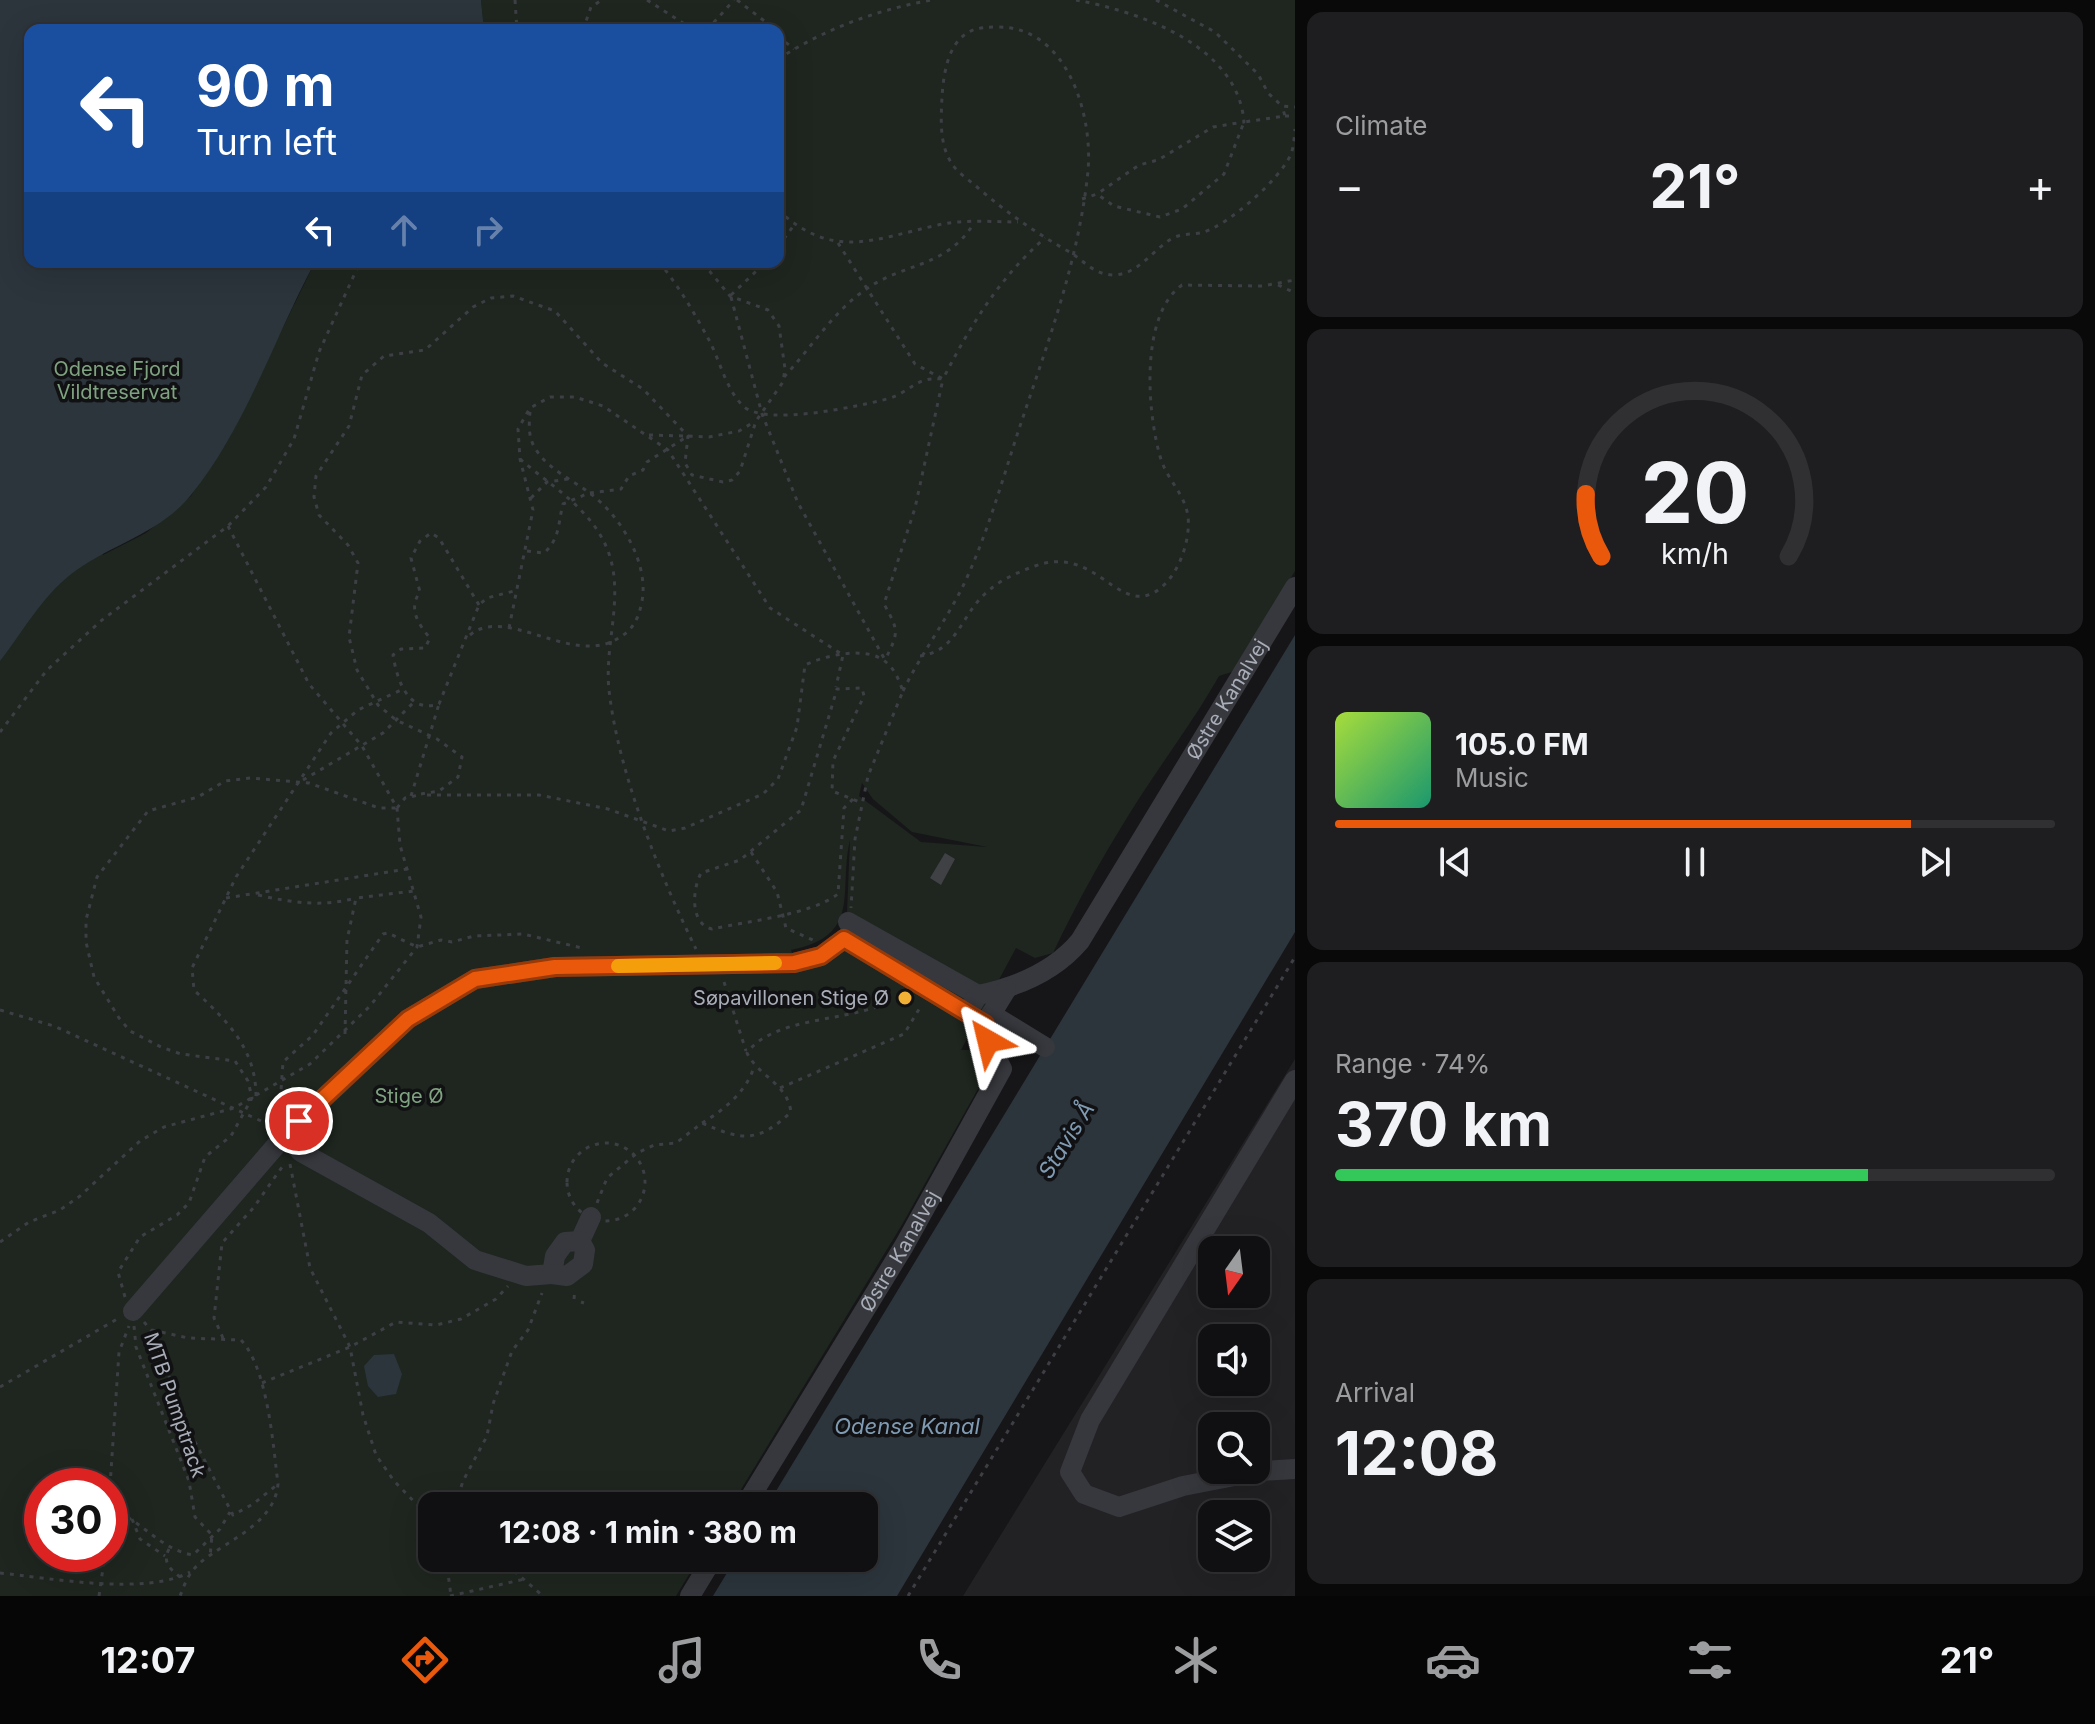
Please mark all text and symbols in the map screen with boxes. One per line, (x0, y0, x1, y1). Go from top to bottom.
text: 90 m (196, 52, 335, 120)
icon: left (64, 56, 168, 160)
text: Climate (1335, 110, 1427, 141)
text: Turn left (196, 120, 337, 164)
text: 21° (1649, 150, 1741, 222)
text: − (1335, 159, 1364, 213)
text: + (2026, 159, 2055, 213)
icon: left (298, 208, 342, 252)
icon: ahead (382, 208, 426, 252)
icon: right (466, 208, 510, 252)
park label: Odense Fjord Vildtreservat (54, 357, 180, 404)
text: 20 (1641, 442, 1749, 543)
text: km/h (1661, 536, 1729, 571)
street label: Østre Kanalvej (1181, 635, 1273, 764)
text: 105.0 FM (1455, 726, 1589, 762)
text: Music (1455, 762, 1529, 793)
icon: previous (1433, 840, 1477, 884)
icon: pause (1673, 840, 1717, 884)
icon: next (1913, 840, 1957, 884)
place label: Søpavillonen Stige Ø (693, 986, 889, 1010)
marker: Søpavillonen Stige Ø (896, 989, 914, 1007)
position arrow (946, 999, 1030, 1083)
text: Range · 74% (1335, 1048, 1490, 1079)
park label: Stige Ø (374, 1084, 444, 1108)
pin (265, 1087, 333, 1155)
text: 370 km (1335, 1088, 1552, 1160)
water label: Stavis Å (1032, 1097, 1100, 1183)
icon: arrive (277, 1099, 321, 1143)
street label: Østre Kanalvej (855, 1186, 944, 1316)
north arrow (1198, 1236, 1270, 1308)
map controls (1198, 1236, 1270, 1572)
button: sound (1198, 1324, 1270, 1396)
street label: MTB Pumptrack (139, 1329, 211, 1481)
text: Arrival (1335, 1377, 1415, 1408)
button: search (1198, 1412, 1270, 1484)
water label: Odense Kanal (834, 1413, 981, 1439)
text: 12:08 (1335, 1417, 1498, 1489)
speed limit sign: 30 (24, 1468, 128, 1572)
button: layers (1198, 1500, 1270, 1572)
text: 12:08 · 1 min · 380 m (499, 1514, 797, 1550)
icon: directions (397, 1632, 453, 1688)
icon: music (654, 1632, 710, 1688)
icon: phone (911, 1632, 967, 1688)
icon: climate (1168, 1632, 1224, 1688)
icon: car (1425, 1632, 1481, 1688)
icon: filters (1682, 1632, 1738, 1688)
text: 12:07 (101, 1638, 195, 1682)
text: 21° (1940, 1638, 1994, 1682)

